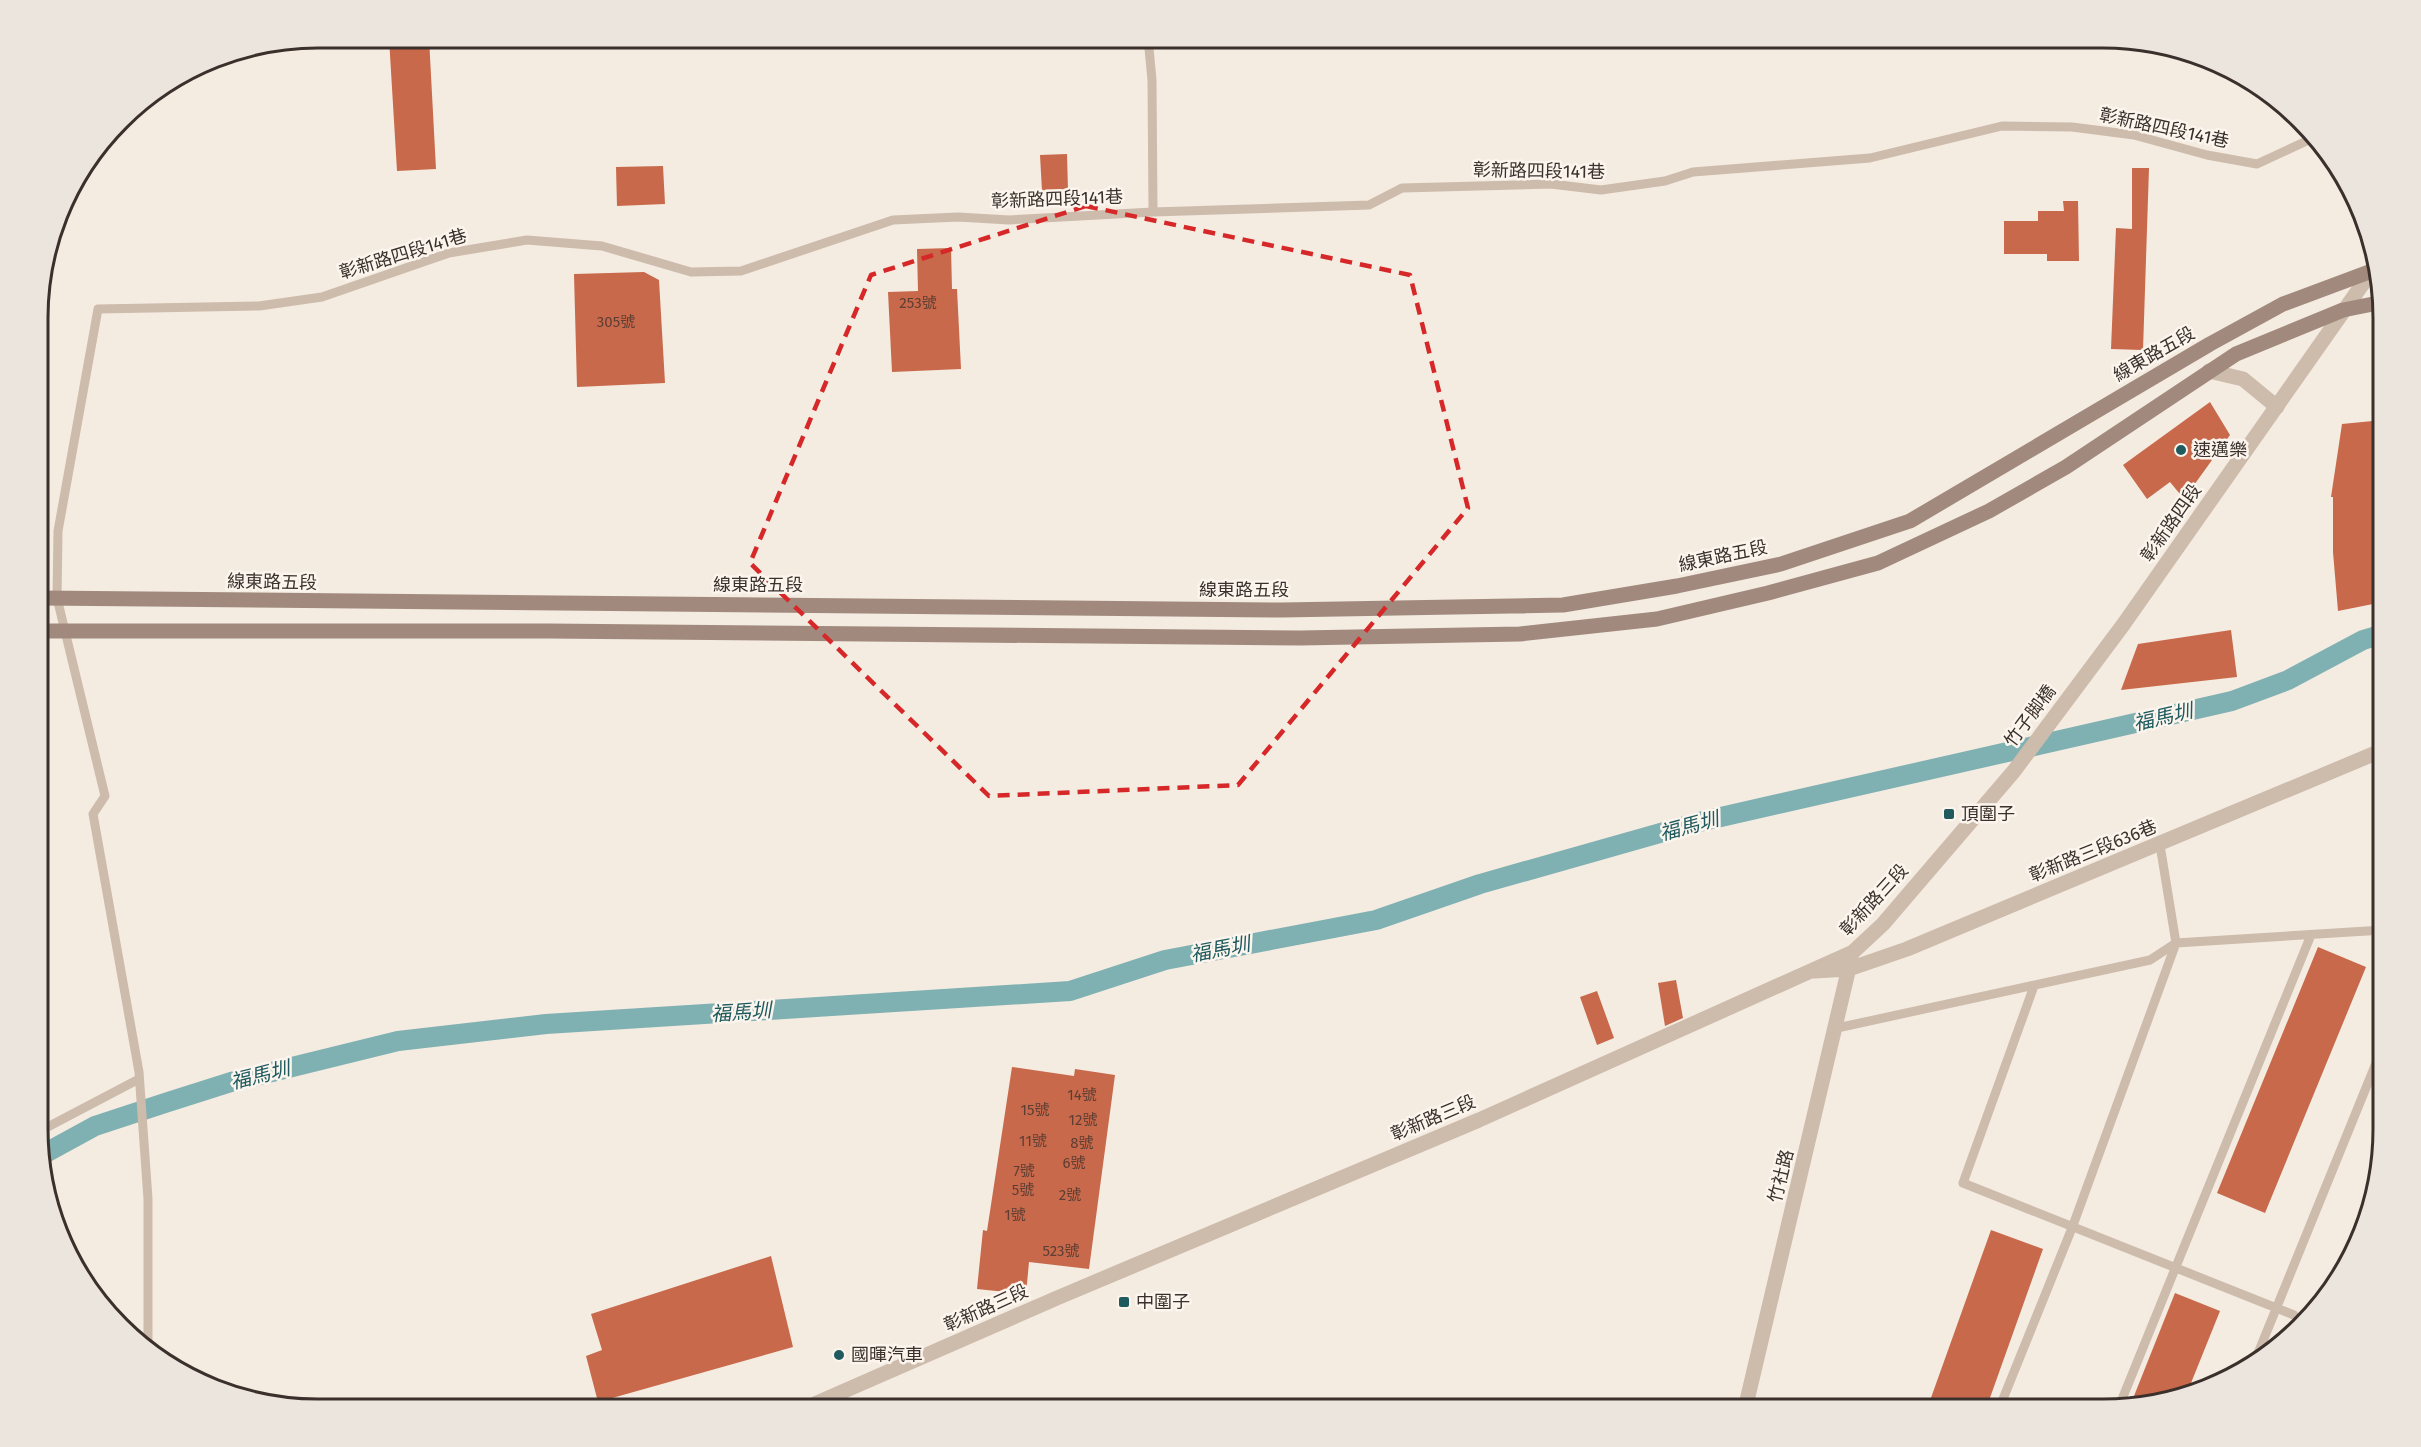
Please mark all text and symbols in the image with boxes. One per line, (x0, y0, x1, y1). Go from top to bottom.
street label: 彰新路四段141巷 (2097, 104, 2231, 152)
street label: 彰新路四段141巷 (1473, 159, 1605, 183)
street label: 彰新路四段141巷 (991, 186, 1123, 212)
street label: 彰新路四段141巷 (337, 224, 469, 284)
house number: 253號 (899, 294, 937, 312)
house number: 305號 (597, 313, 635, 331)
street label: 線東路五段 (2110, 322, 2198, 386)
place label: 速邁樂 (2193, 439, 2247, 461)
marker: 速邁樂 (2174, 443, 2188, 457)
street label: 彰新路四段 (2136, 480, 2206, 566)
street label: 線東路五段 (1677, 536, 1769, 576)
street label: 線東路五段 (227, 570, 317, 594)
street label: 線東路五段 (713, 574, 803, 596)
street label: 線東路五段 (1199, 579, 1289, 601)
street label: 竹子脚橋 (2000, 681, 2060, 751)
water label: 福馬圳 (2131, 698, 2198, 735)
place label: 頂圍子 (1961, 803, 2015, 825)
water label: 福馬圳 (1657, 806, 1724, 845)
marker: 頂圍子 (1942, 807, 1956, 821)
street label: 彰新路三段636巷 (2026, 815, 2160, 887)
street label: 彰新路三段 (1835, 860, 1913, 940)
water label: 福馬圳 (1188, 931, 1255, 967)
water label: 福馬圳 (710, 998, 775, 1026)
water label: 福馬圳 (228, 1055, 295, 1094)
house number: 14號 (1067, 1086, 1097, 1104)
street label: 彰新路三段 (1387, 1090, 1479, 1146)
house number: 15號 (1020, 1101, 1050, 1119)
house number: 12號 (1069, 1111, 1097, 1129)
house number: 11號 (1019, 1132, 1047, 1150)
house number: 8號 (1070, 1134, 1094, 1152)
street label: 竹社路 (1764, 1147, 1798, 1205)
house number: 6號 (1063, 1154, 1086, 1172)
house number: 7號 (1013, 1162, 1035, 1180)
house number: 5號 (1012, 1181, 1034, 1199)
house number: 2號 (1059, 1186, 1081, 1204)
house number: 1號 (1004, 1206, 1026, 1224)
house number: 523號 (1042, 1242, 1080, 1260)
street label: 彰新路三段 (940, 1280, 1032, 1336)
place label: 中圍子 (1136, 1291, 1190, 1313)
marker: 中圍子 (1117, 1295, 1131, 1309)
place label: 國暉汽車 (851, 1344, 923, 1366)
marker: 國暉汽車 (832, 1348, 846, 1362)

